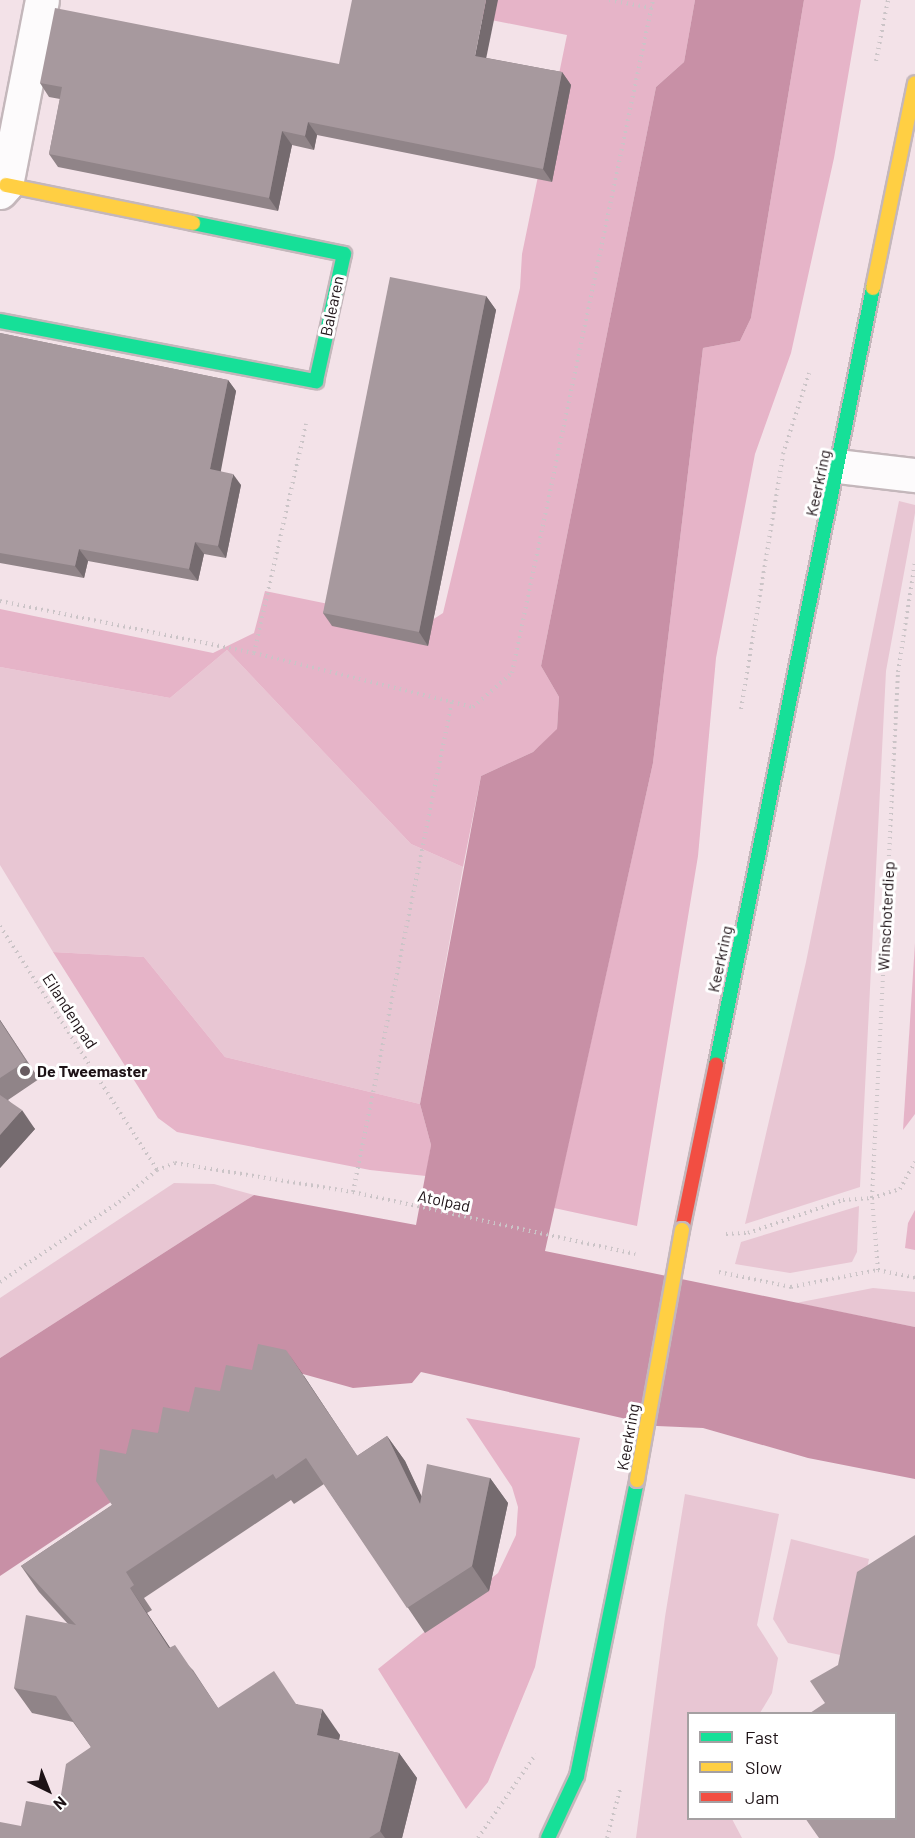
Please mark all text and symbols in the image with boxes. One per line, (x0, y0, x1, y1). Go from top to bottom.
street label: Balearen (316, 274, 348, 338)
street label: Keerkring (802, 448, 834, 518)
street label: Winschoterdiep (874, 861, 898, 971)
street label: Keerkring (704, 924, 736, 994)
street label: Eilandenpad (39, 970, 101, 1052)
place label: De Tweemaster (37, 1061, 147, 1081)
marker: De Tweemaster (18, 1064, 32, 1078)
street label: Atolpad (416, 1186, 472, 1216)
street label: Keerkring (613, 1402, 643, 1472)
legend (687, 1712, 897, 1820)
text: Fast (745, 1726, 779, 1748)
text: Slow (745, 1756, 782, 1778)
north arrow (18, 1760, 78, 1820)
text: Jam (745, 1786, 779, 1808)
text: N (50, 1793, 71, 1814)

